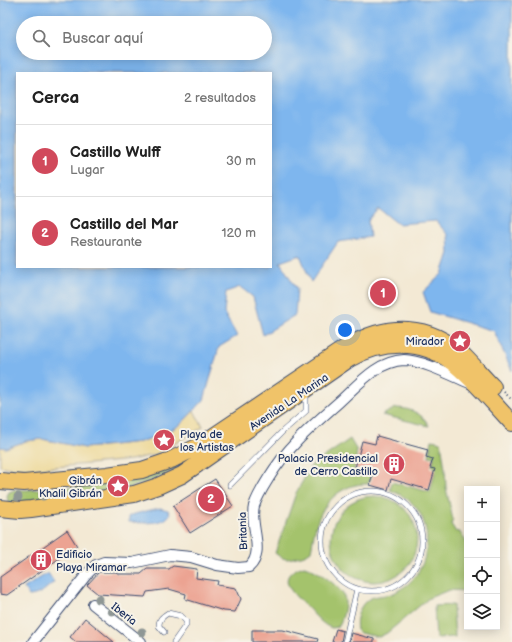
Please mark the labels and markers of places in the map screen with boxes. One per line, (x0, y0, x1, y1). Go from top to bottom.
pin: 1 (370, 278, 396, 308)
place icon: Mirador (447, 328, 473, 354)
place label: Mirador (405, 335, 445, 348)
place icon: Playa de los Artistas (151, 427, 177, 453)
place label: Playa de los Artistas (180, 428, 235, 454)
building icon: Palacio Presidencial de Cerro Castillo (381, 451, 407, 477)
place label: Palacio Presidencial de Cerro Castillo (278, 452, 378, 478)
place icon: Gibrán Khalil Gibrán (105, 473, 131, 499)
place label: Gibrán Khalil Gibrán (39, 474, 102, 500)
pin: 2 (198, 484, 224, 514)
building icon: Edificio Playa Miramar (28, 547, 54, 573)
place label: Edificio Playa Miramar (56, 548, 128, 574)

